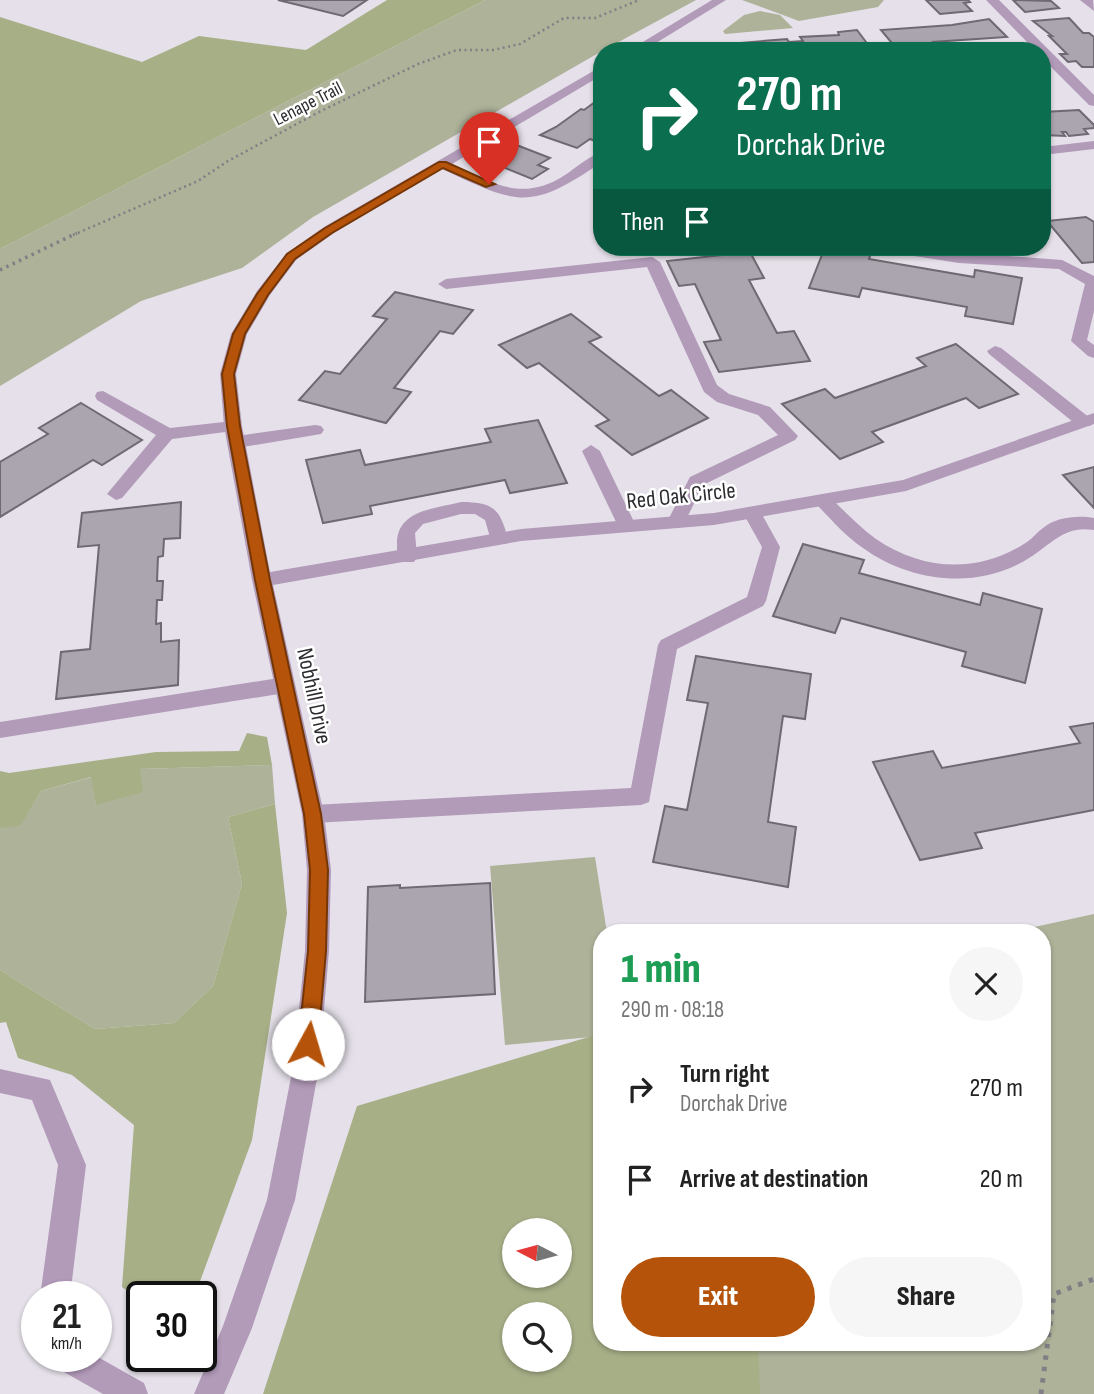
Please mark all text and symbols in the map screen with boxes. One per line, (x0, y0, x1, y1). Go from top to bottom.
text: 270 m (736, 66, 842, 125)
icon: right (621, 70, 712, 161)
street label: Lenape Trail (270, 77, 346, 131)
pin (459, 112, 519, 184)
icon: arrive (470, 123, 508, 161)
text: Dorchak Drive (736, 126, 886, 165)
icon: arrive (678, 203, 716, 241)
text: Then (621, 207, 664, 238)
street label: Red Oak Circle (625, 476, 737, 516)
street label: Nobhill Drive (290, 645, 338, 747)
text: 1 min (621, 944, 701, 995)
button: close (949, 947, 1023, 1021)
text: 290 m · 08:18 (621, 996, 724, 1024)
position arrow (271, 1007, 345, 1081)
text: Turn right (680, 1059, 769, 1090)
icon: right (621, 1070, 659, 1108)
text: 270 m (970, 1073, 1023, 1104)
text: Dorchak Drive (680, 1090, 788, 1118)
icon: arrive (621, 1161, 659, 1199)
text: Arrive at destination (680, 1164, 868, 1195)
text: 20 m (980, 1164, 1023, 1195)
north arrow (502, 1218, 572, 1288)
map controls (502, 1218, 572, 1372)
button: Exit (621, 1257, 815, 1337)
button: Share (829, 1257, 1023, 1337)
speed limit sign: 30 (126, 1281, 217, 1372)
text: 21 (52, 1296, 81, 1339)
button: search (502, 1302, 572, 1372)
text: km/h (51, 1333, 82, 1354)

